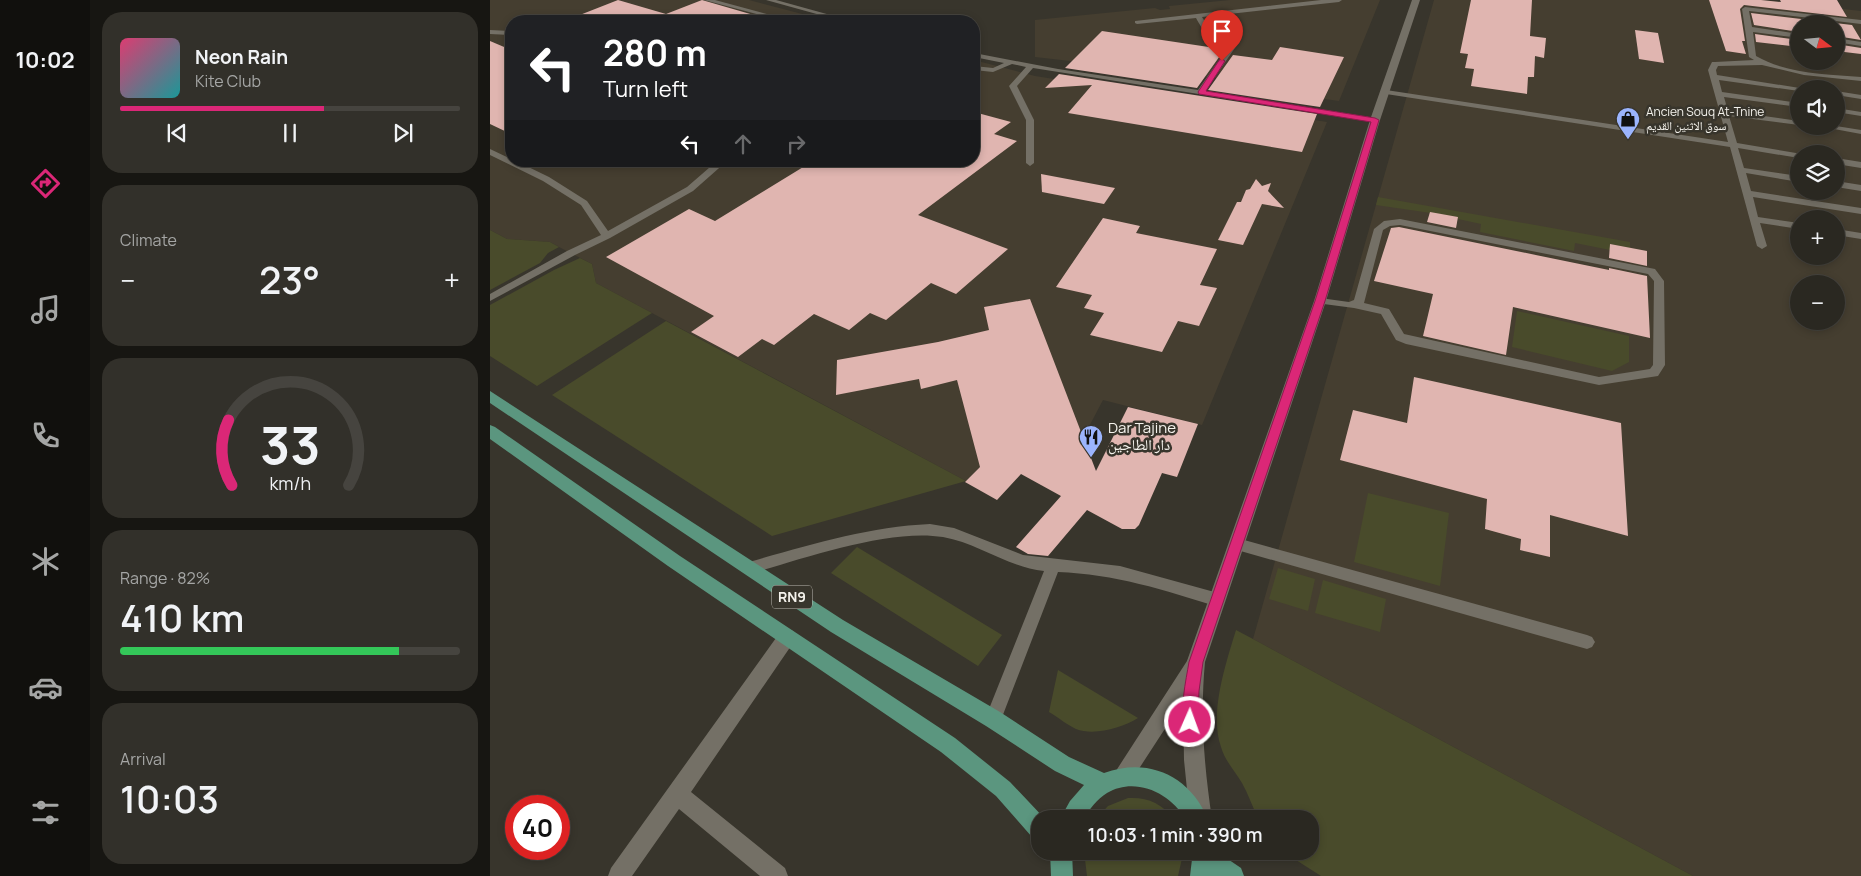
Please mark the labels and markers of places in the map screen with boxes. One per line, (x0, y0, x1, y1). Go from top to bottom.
pin (1201, 10, 1243, 61)
place label: Ancien Souq At-Tnine سوق الاثنين القديم (1646, 103, 1764, 134)
shop icon: Ancien Souq At-Tnine سوق الاثنين القديم (1615, 106, 1641, 140)
place label: Dar Tajine دار الطاجين (1108, 417, 1176, 455)
restaurant icon: Dar Tajine دار الطاجين (1078, 424, 1104, 458)

